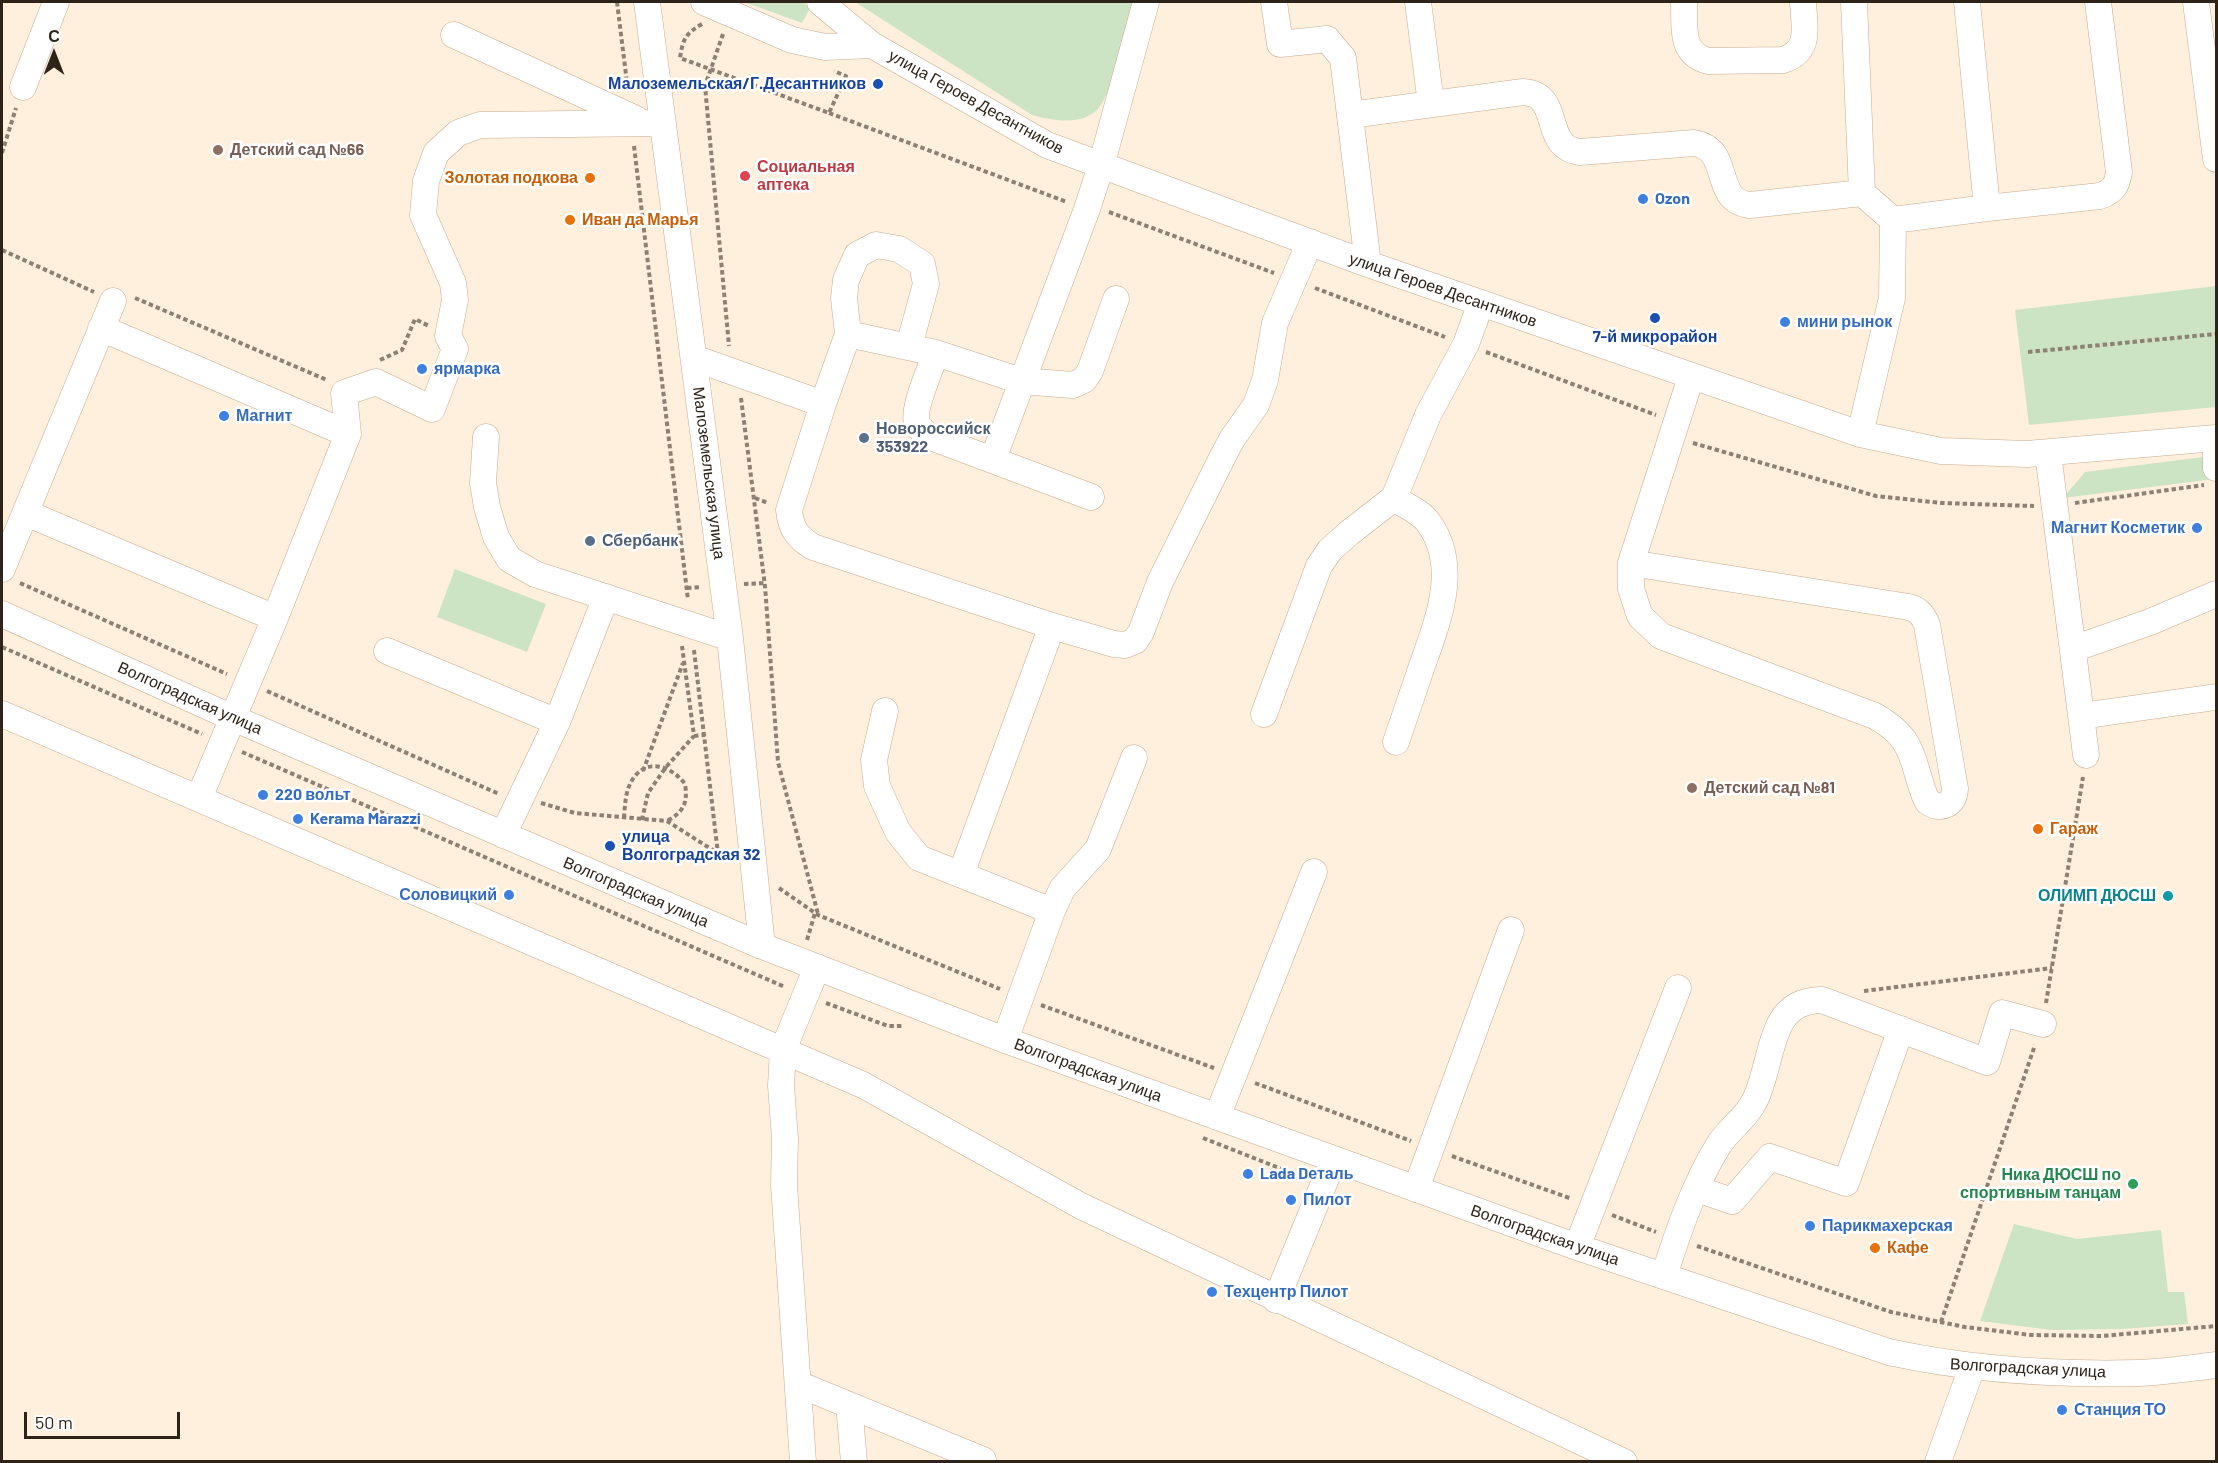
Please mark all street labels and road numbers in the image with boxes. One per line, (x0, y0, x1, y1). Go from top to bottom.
street label: улица Героев Десантников (885, 46, 1067, 158)
street label: улица Героев Десантников (1347, 249, 1539, 331)
street label: Малоземельская улица (689, 386, 729, 560)
street label: Волгоградская улица (115, 658, 265, 738)
street label: Волгоградская улица (560, 853, 712, 931)
street label: Волгоградская улица (1011, 1034, 1165, 1106)
street label: Волгоградская улица (1468, 1201, 1622, 1269)
street label: Волгоградская улица (1950, 1354, 2106, 1382)

